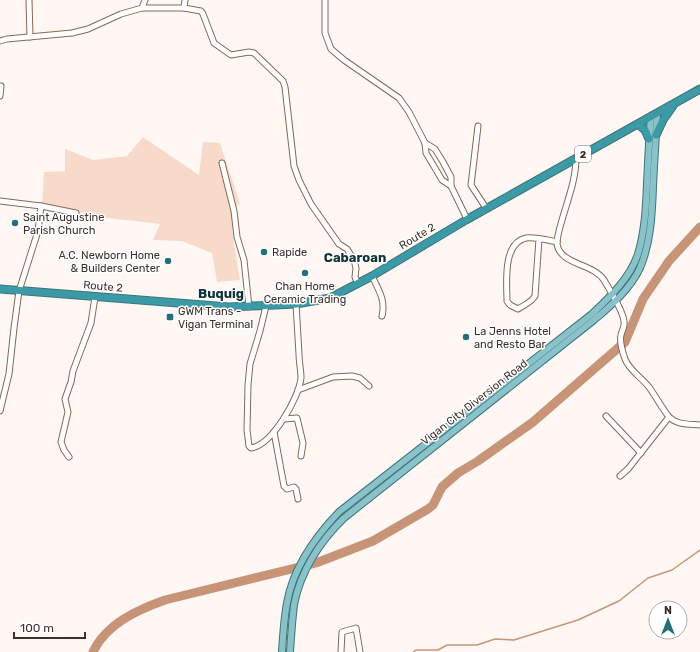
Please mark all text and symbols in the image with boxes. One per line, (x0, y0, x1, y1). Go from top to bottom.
road number: 2 (575, 146, 591, 162)
place label: Saint Augustine Parish Church (23, 211, 104, 237)
marker: Saint Augustine Parish Church (10, 218, 20, 228)
street label: Route 2 (397, 221, 438, 252)
place label: Rapide (272, 246, 307, 259)
marker: Rapide (259, 247, 269, 257)
place label: A.C. Newborn Home & Builders Center (58, 249, 161, 275)
district label: Cabaroan (324, 250, 386, 265)
marker: A.C. Newborn Home & Builders Center (163, 256, 173, 266)
marker: Chan Home Ceramic Trading (300, 268, 310, 278)
street label: Route 2 (83, 278, 123, 295)
place label: Chan Home Ceramic Trading (264, 280, 346, 306)
district label: Buquig (198, 286, 244, 301)
place label: GWM Trans - Vigan Terminal (178, 305, 253, 331)
marker: GWM Trans - Vigan Terminal (165, 312, 175, 322)
place label: La Jenns Hotel and Resto Bar (474, 325, 551, 351)
marker: La Jenns Hotel and Resto Bar (461, 332, 471, 342)
street label: Vigan City Diversion Road (419, 357, 530, 448)
north arrow (648, 600, 688, 640)
text: N (664, 604, 672, 617)
scale bar (14, 614, 85, 640)
text: 100 m (20, 621, 54, 635)

